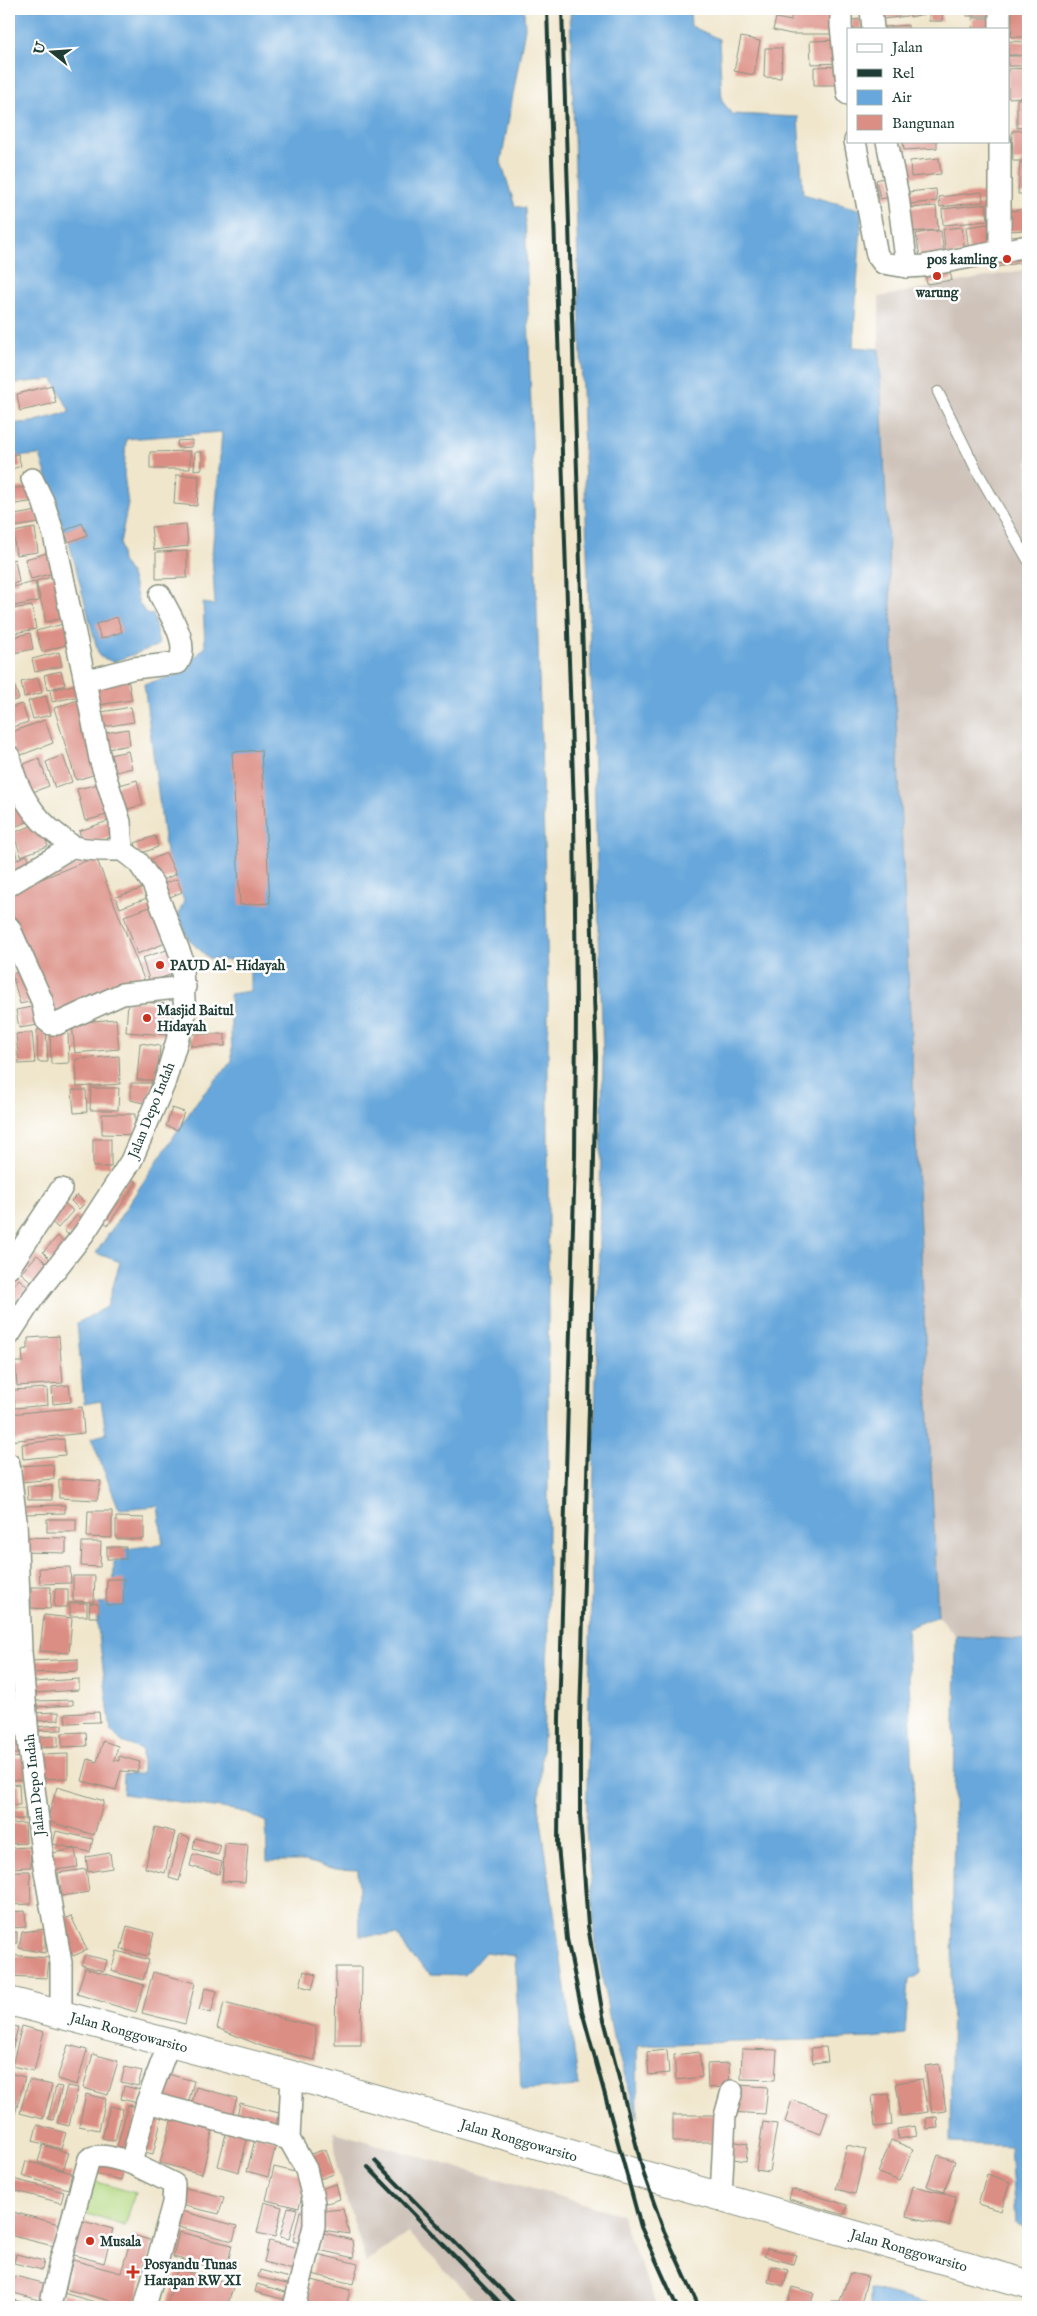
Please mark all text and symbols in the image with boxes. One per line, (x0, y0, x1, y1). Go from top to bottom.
north arrow (28, 28, 78, 78)
legend (847, 28, 1010, 142)
text: Jalan (890, 38, 923, 57)
text: U (30, 39, 51, 58)
text: Rel (892, 64, 915, 83)
text: Air (891, 88, 912, 107)
text: Bangunan (892, 114, 955, 133)
place label: pos kamling (926, 251, 998, 269)
marker: pos kamling (1001, 253, 1013, 265)
marker: warung (931, 270, 943, 282)
place label: warung (915, 284, 960, 302)
place label: PAUD Al- Hidayah (170, 957, 286, 975)
marker: PAUD Al- Hidayah (154, 959, 166, 971)
place label: Masjid Baitul Hidayah (157, 1002, 235, 1036)
marker: Masjid Baitul Hidayah (141, 1012, 153, 1024)
street label: Jalan Depo Indah (124, 1059, 180, 1163)
street label: Jalan Depo Indah (21, 1733, 49, 1839)
street label: Jalan Ronggowarsito (66, 2008, 190, 2057)
street label: Jalan Ronggowarsito (456, 2115, 580, 2166)
street label: Jalan Ronggowarsito (846, 2225, 970, 2276)
place label: Musala (100, 2233, 142, 2251)
marker: Musala (84, 2235, 96, 2247)
place label: Posyandu Tunas Harapan RW XI (144, 2256, 241, 2290)
marker: Posyandu Tunas Harapan RW XI (126, 2265, 140, 2279)

